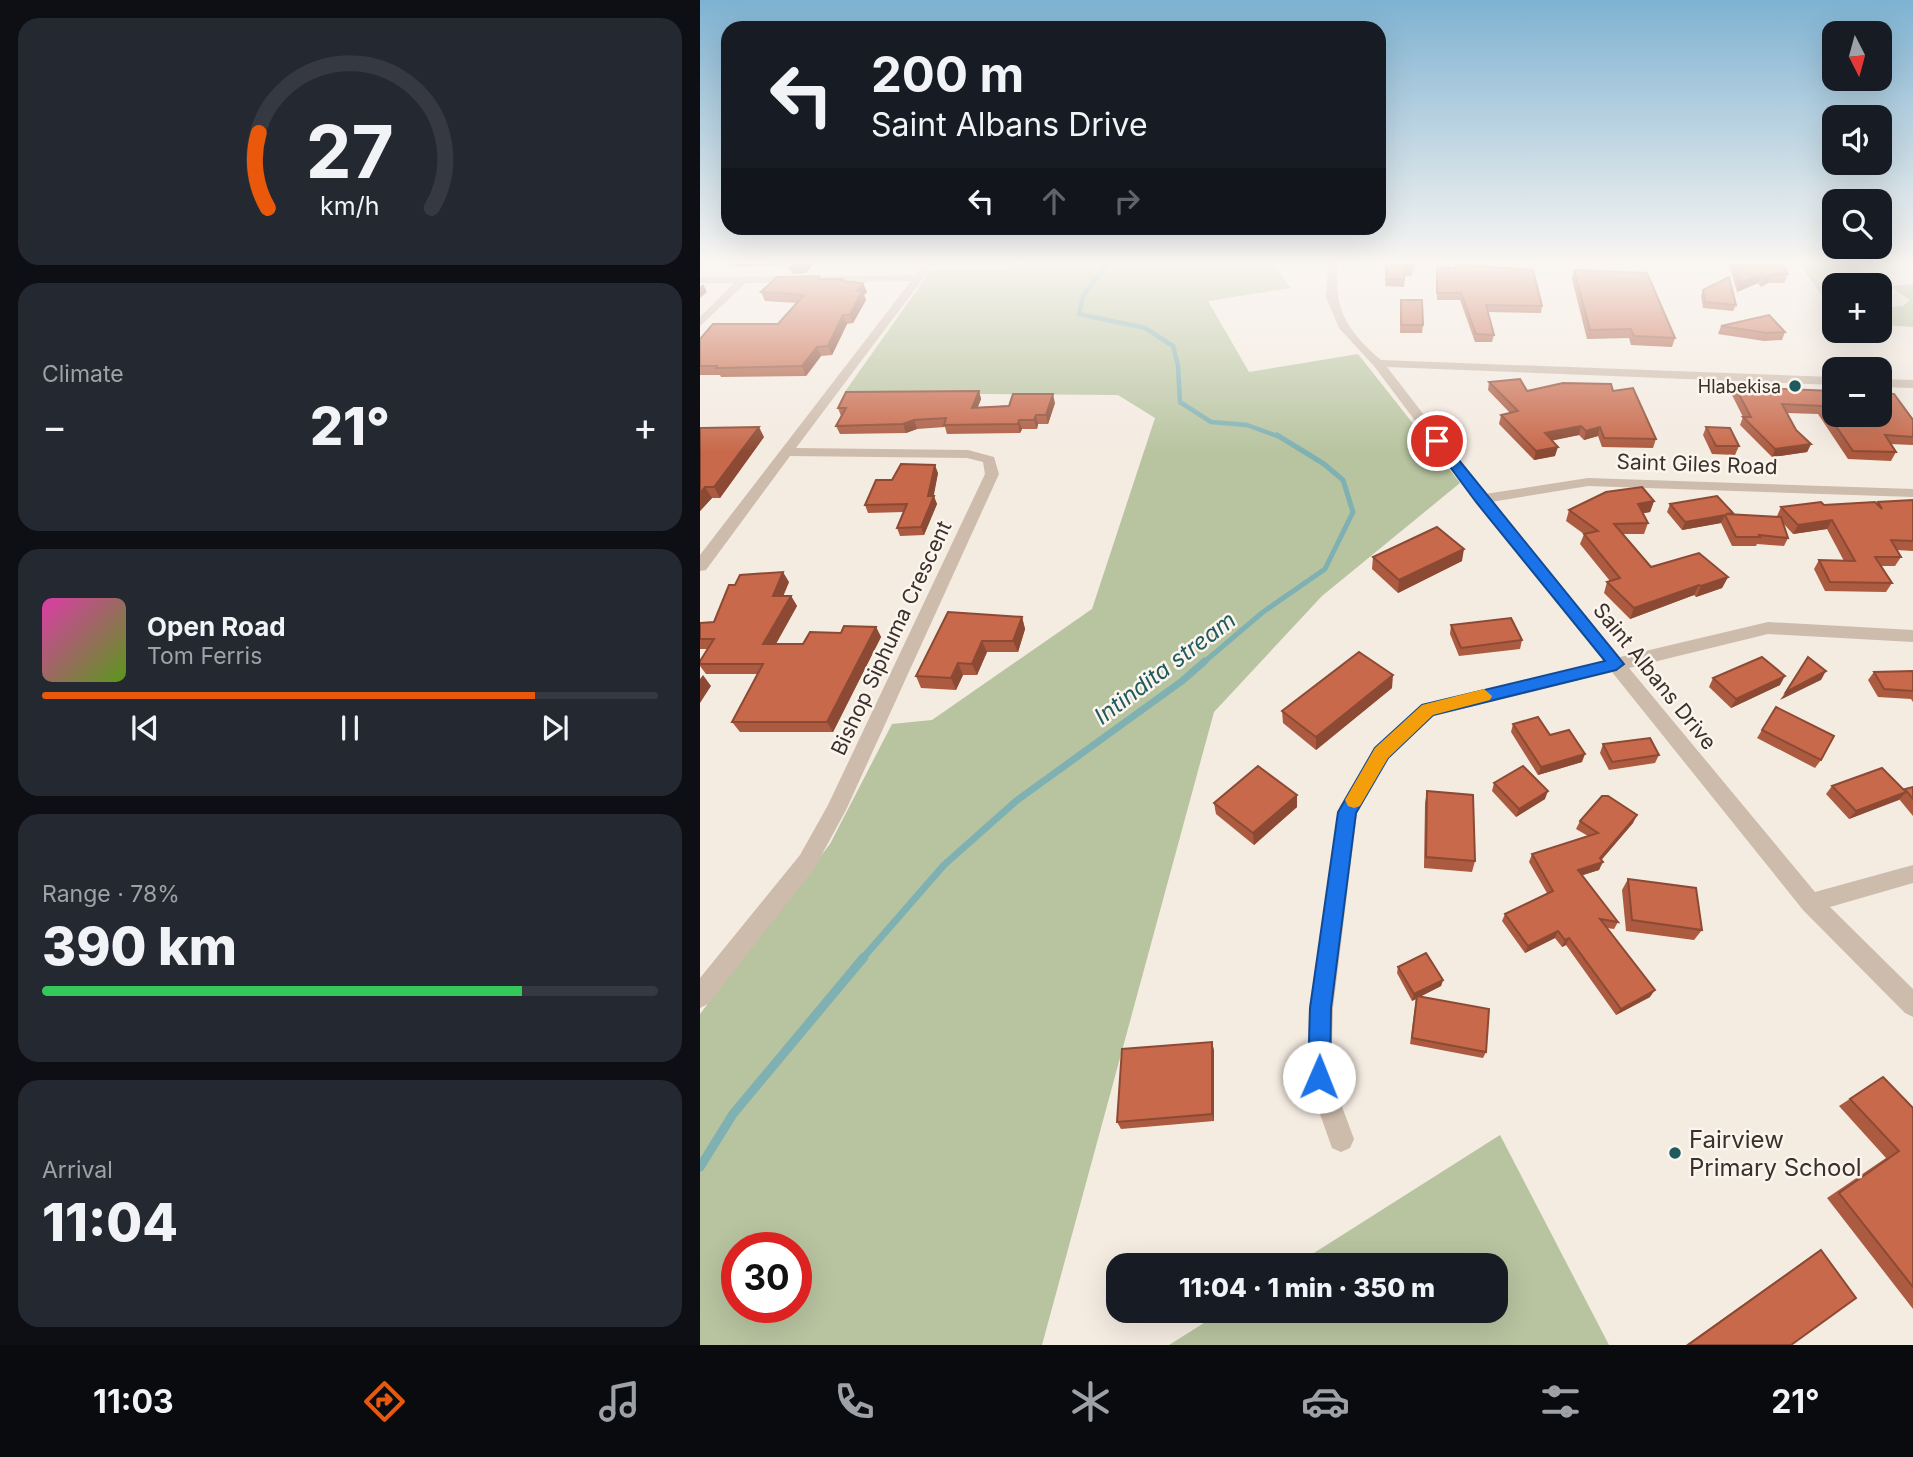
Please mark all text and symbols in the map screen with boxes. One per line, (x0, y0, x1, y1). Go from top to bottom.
north arrow (1822, 21, 1892, 91)
map controls (1822, 21, 1892, 427)
text: 200 m (871, 45, 1024, 104)
icon: left (756, 49, 847, 140)
text: Saint Albans Drive (871, 105, 1148, 144)
button: sound (1822, 105, 1892, 175)
text: 27 (306, 107, 394, 196)
icon: left (962, 182, 1000, 220)
icon: ahead (1035, 182, 1073, 220)
icon: right (1108, 182, 1146, 220)
button: search (1822, 189, 1892, 259)
text: km/h (320, 191, 380, 221)
button: + (1822, 273, 1892, 343)
button: − (1822, 357, 1892, 427)
text: Climate (42, 360, 124, 388)
place label: Hlabekisa (1698, 376, 1781, 397)
marker: Hlabekisa (1787, 378, 1803, 394)
text: 21° (310, 395, 390, 458)
text: − (42, 403, 67, 449)
text: + (633, 403, 658, 449)
pin (1407, 411, 1467, 471)
icon: arrive (1418, 422, 1456, 460)
street label: Saint Giles Road (1616, 449, 1778, 479)
street label: Bishop Siphuma Crescent (826, 517, 956, 759)
street label: Saint Albans Drive (1588, 598, 1722, 754)
water label: Intindita stream (1089, 606, 1241, 730)
text: Open Road (147, 611, 286, 642)
text: Tom Ferris (147, 642, 262, 670)
icon: previous (126, 709, 164, 747)
icon: pause (331, 709, 369, 747)
icon: next (536, 709, 574, 747)
text: Range · 78% (42, 880, 180, 908)
text: 390 km (42, 915, 237, 978)
position arrow (1282, 1040, 1356, 1114)
place label: Fairview Primary School (1689, 1125, 1862, 1182)
marker: Fairview Primary School (1667, 1145, 1683, 1161)
text: Arrival (42, 1156, 113, 1184)
text: 11:04 (42, 1191, 178, 1254)
speed limit sign: 30 (721, 1232, 812, 1323)
text: 11:04 · 1 min · 350 m (1179, 1272, 1435, 1303)
icon: directions (360, 1377, 409, 1426)
icon: music (595, 1377, 644, 1426)
icon: phone (830, 1377, 879, 1426)
icon: climate (1066, 1377, 1115, 1426)
icon: car (1301, 1377, 1350, 1426)
icon: filters (1536, 1377, 1585, 1426)
text: 11:03 (93, 1382, 174, 1421)
text: 21° (1771, 1382, 1820, 1421)

